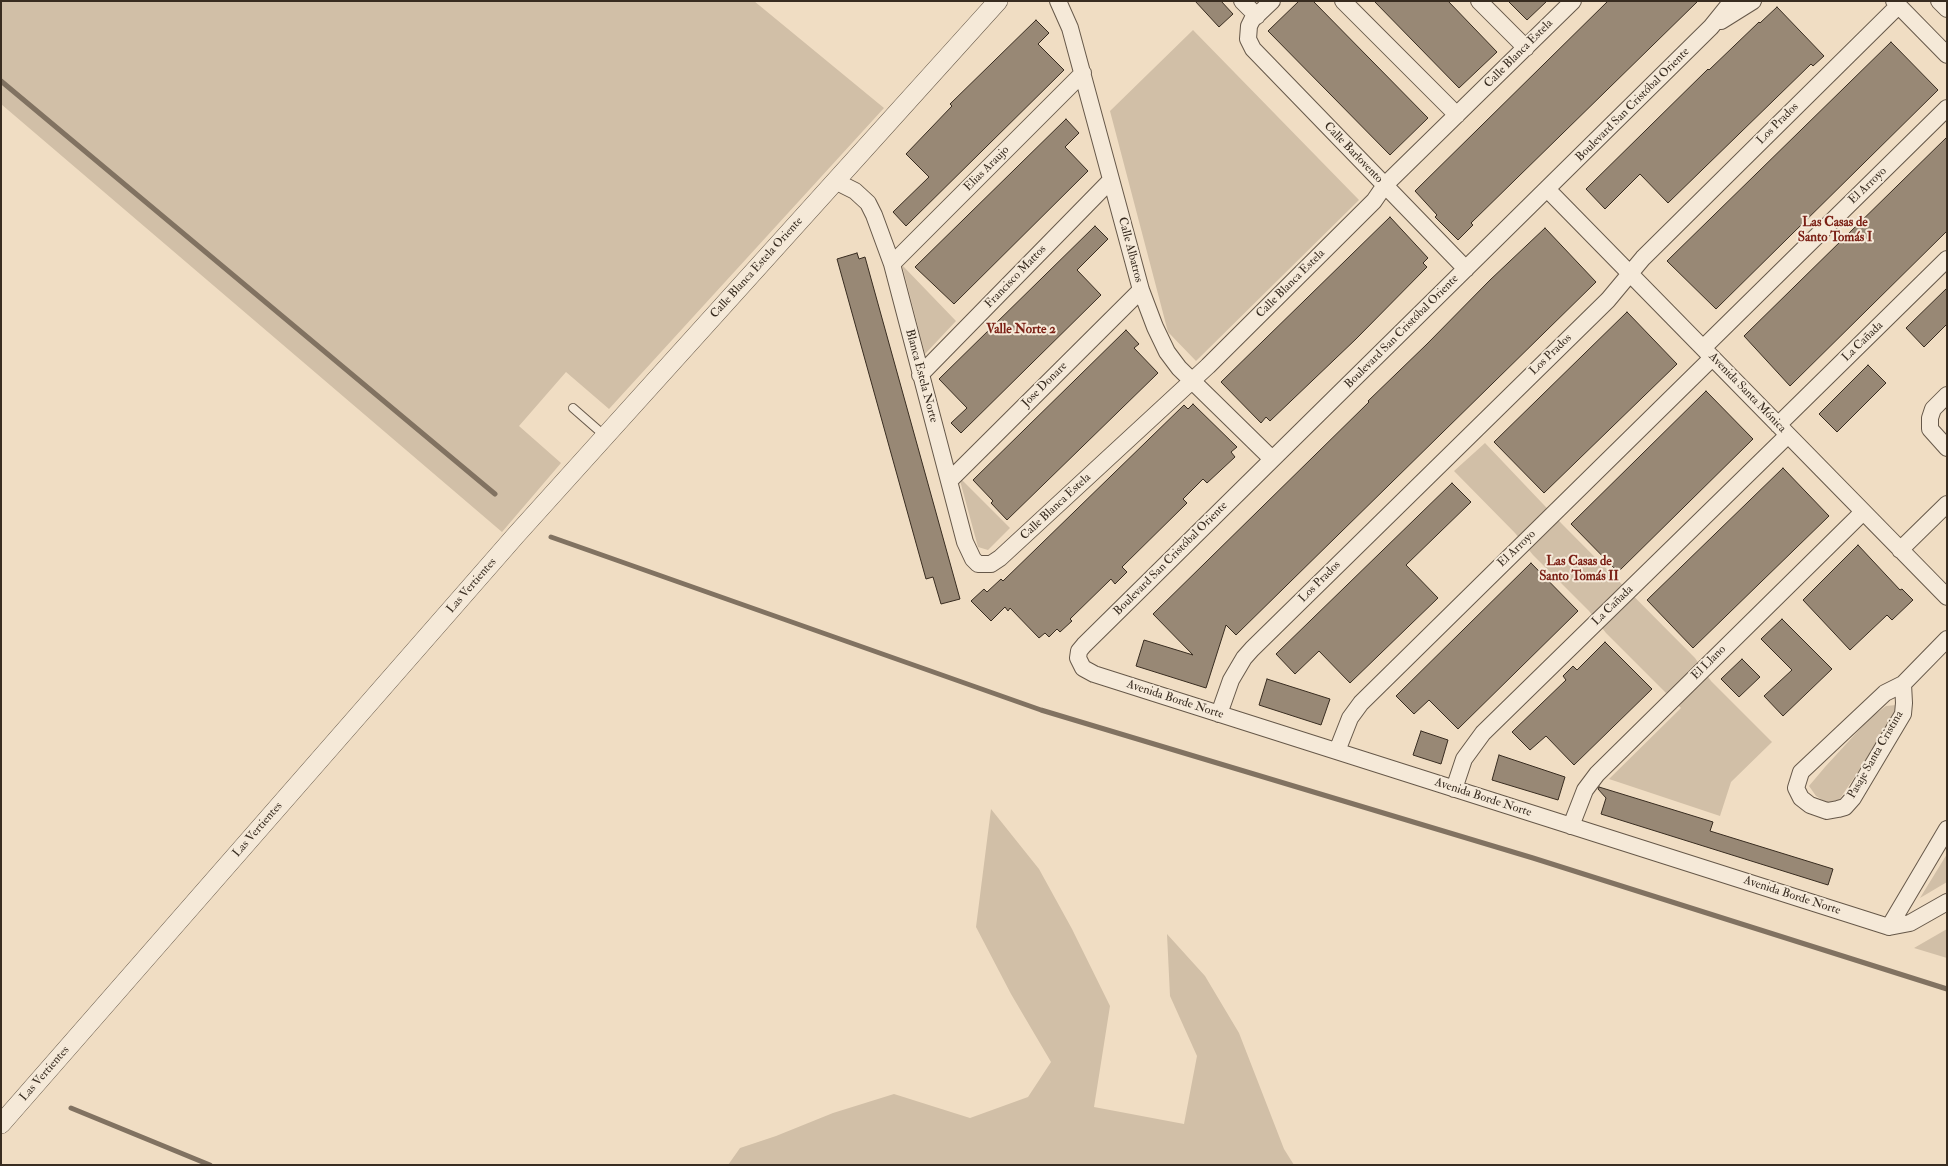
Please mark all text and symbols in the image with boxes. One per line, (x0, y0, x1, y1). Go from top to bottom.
street label: Calle Blanca Estela (1482, 17, 1556, 91)
street label: Boulevard San Cristóbal Oriente (1573, 45, 1693, 165)
street label: Los Prados (1754, 100, 1802, 148)
street label: Calle Barlovento (1320, 120, 1386, 186)
street label: Elias Araujo (961, 143, 1013, 195)
street label: El Arroyo (1846, 164, 1890, 208)
street label: Calle Blanca Estela Oriente (708, 214, 806, 322)
district label: Las Casas de Santo Tomás I (1798, 215, 1872, 246)
street label: Calle Albatros (1114, 216, 1146, 284)
street label: Francisco Mattos (982, 242, 1050, 312)
street label: Calle Blanca Estela (1254, 247, 1328, 321)
street label: Boulevard San Cristóbal Oriente (1342, 272, 1462, 392)
street label: La Cañada (1839, 319, 1887, 365)
district label: Valle Norte 2 (986, 322, 1056, 338)
street label: Blanca Estela Norte (902, 328, 940, 424)
street label: Los Prados (1527, 331, 1575, 379)
street label: Avenida Santa Mónica (1705, 350, 1789, 436)
street label: Jose Donare (1019, 359, 1071, 411)
street label: Calle Blanca Estela (1018, 471, 1094, 543)
street label: Boulevard San Cristóbal Oriente (1111, 499, 1231, 619)
street label: El Arroyo (1495, 527, 1539, 571)
district label: Las Casas de Santo Tomás II (1539, 554, 1619, 585)
street label: Las Vertientes (444, 555, 500, 617)
street label: Los Prados (1296, 558, 1344, 606)
street label: La Cañada (1589, 583, 1637, 629)
street label: El Llano (1689, 643, 1729, 683)
street label: Avenida Borde Norte (1125, 678, 1225, 722)
street label: Pasaje Santa Cristina (1845, 709, 1907, 801)
street label: Avenida Borde Norte (1433, 776, 1533, 820)
street label: Las Vertientes (230, 799, 286, 861)
street label: Avenida Borde Norte (1742, 874, 1842, 918)
street label: Las Vertientes (17, 1043, 73, 1105)

